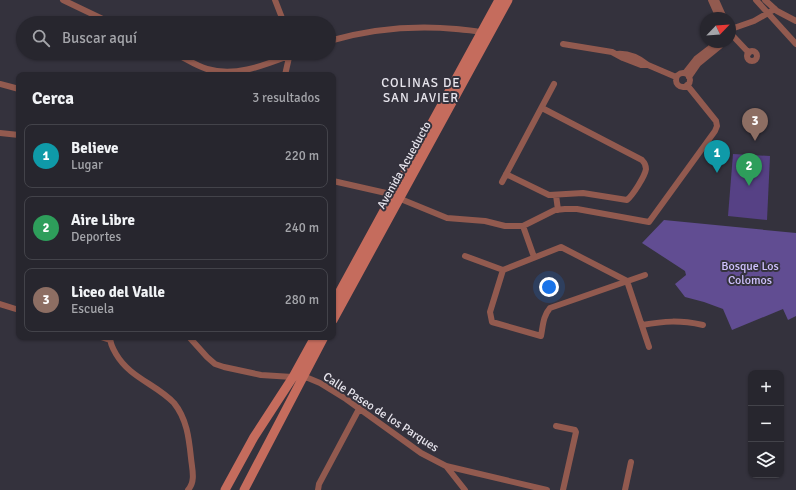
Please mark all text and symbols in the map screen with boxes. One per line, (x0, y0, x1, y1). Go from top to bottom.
north arrow (700, 12, 736, 48)
search box (16, 16, 336, 60)
icon: search (30, 27, 52, 49)
text: Buscar aquí (62, 29, 137, 47)
district label: COLINAS DE SAN JAVIER (381, 75, 461, 106)
text: Cerca (32, 88, 74, 109)
text: 3 resultados (252, 90, 320, 106)
pin: 3 (742, 108, 768, 141)
street label: Avenida Acueducto (374, 119, 435, 212)
text: Believe (71, 139, 118, 157)
pin: 1 (704, 140, 730, 173)
text: 1 (42, 148, 50, 164)
text: 220 m (285, 148, 319, 164)
pin: 2 (736, 153, 762, 186)
text: Lugar (71, 157, 103, 173)
text: Aire Libre (71, 211, 135, 229)
text: 2 (42, 220, 50, 236)
text: 240 m (285, 220, 319, 236)
text: Deportes (71, 229, 121, 245)
park label: Bosque Los Colomos (721, 259, 779, 288)
your location (539, 277, 559, 297)
text: Liceo del Valle (71, 283, 165, 301)
text: 3 (42, 292, 50, 308)
text: 280 m (285, 292, 319, 308)
text: Escuela (71, 301, 114, 317)
street label: Calle Paseo de los Parques (320, 369, 441, 455)
map controls (748, 370, 784, 478)
button: + (748, 370, 784, 406)
button: − (748, 406, 784, 442)
button: layers (748, 442, 784, 478)

